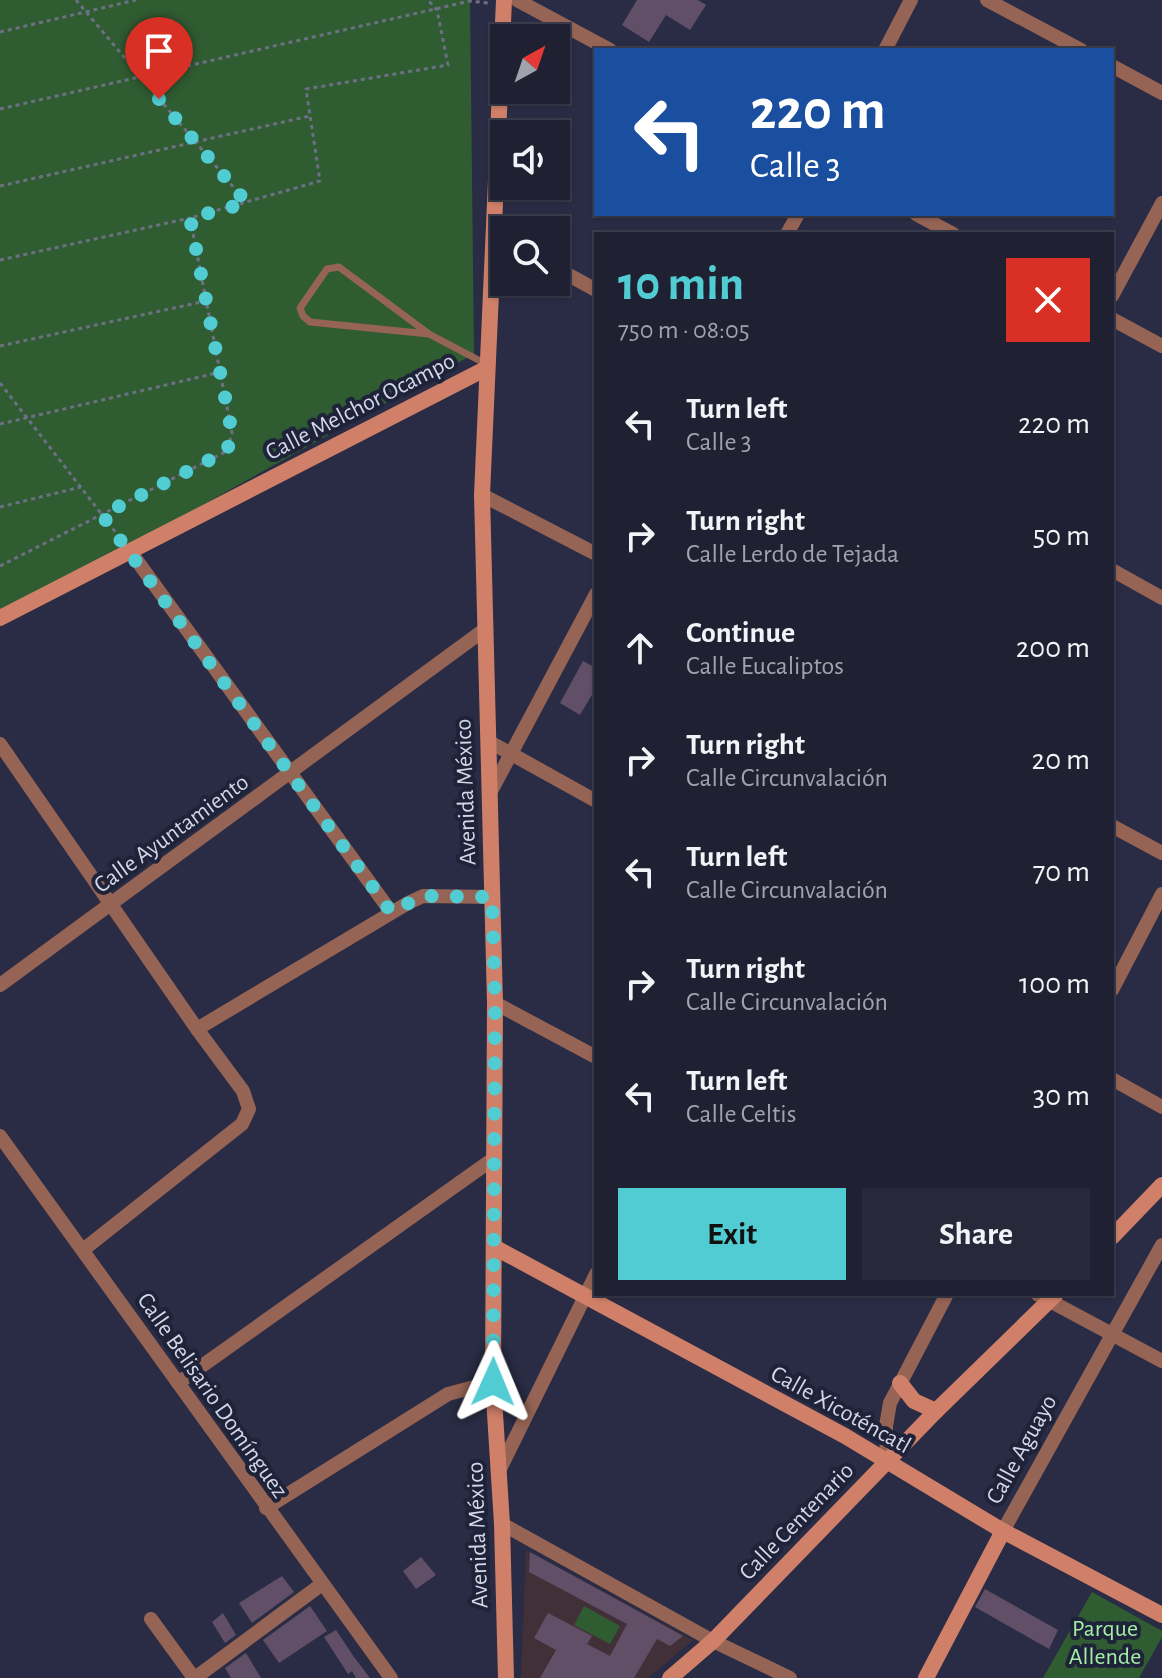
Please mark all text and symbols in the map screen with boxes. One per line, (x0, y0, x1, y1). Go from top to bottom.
pin (125, 17, 193, 99)
north arrow (490, 24, 570, 104)
map controls (490, 24, 570, 296)
icon: arrive (137, 29, 181, 73)
icon: left (618, 80, 722, 184)
text: 220 m (750, 83, 886, 139)
button: sound (490, 120, 570, 200)
text: Calle 3 (750, 148, 841, 184)
button: search (490, 216, 570, 296)
button: close (1006, 258, 1090, 342)
text: 10 min (618, 261, 744, 309)
text: 750 m · 08:05 (618, 317, 750, 343)
street label: Calle Melchor Ocampo (262, 349, 459, 465)
text: Turn left (686, 394, 787, 424)
icon: left (618, 402, 662, 446)
text: 220 m (1018, 409, 1090, 439)
text: Calle 3 (686, 429, 751, 455)
text: Turn right (686, 506, 805, 536)
icon: right (618, 514, 662, 558)
text: 50 m (1033, 521, 1090, 551)
text: Calle Lerdo de Tejada (686, 541, 899, 567)
text: Continue (686, 618, 795, 648)
icon: ahead (618, 626, 662, 670)
text: 200 m (1016, 633, 1090, 663)
text: Calle Eucaliptos (686, 653, 844, 679)
street label: Avenida México (451, 718, 481, 866)
text: Turn right (686, 730, 805, 760)
icon: right (618, 738, 662, 782)
text: 20 m (1032, 745, 1090, 775)
text: Calle Circunvalación (686, 765, 888, 791)
street label: Calle Ayuntamiento (90, 770, 253, 898)
text: Turn left (686, 842, 787, 872)
icon: left (618, 850, 662, 894)
text: 70 m (1033, 857, 1090, 887)
text: Calle Circunvalación (686, 877, 888, 903)
text: Turn right (686, 954, 805, 984)
icon: right (618, 962, 662, 1006)
text: 100 m (1019, 969, 1090, 999)
text: Calle Circunvalación (686, 989, 888, 1015)
text: Turn left (686, 1066, 787, 1096)
icon: left (618, 1074, 662, 1118)
text: 30 m (1033, 1081, 1090, 1111)
text: Calle Celtis (686, 1101, 796, 1127)
button: Exit (618, 1188, 846, 1280)
button: Share (862, 1188, 1090, 1280)
street label: Calle Belisario Domínguez (132, 1289, 292, 1503)
position arrow (451, 1340, 535, 1424)
street label: Calle Xicoténcatl (766, 1362, 915, 1458)
street label: Calle Aguayo (982, 1391, 1062, 1508)
street label: Calle Centenario (735, 1458, 858, 1585)
street label: Avenida México (463, 1461, 493, 1609)
park label: Parque Allende (1069, 1617, 1141, 1669)

